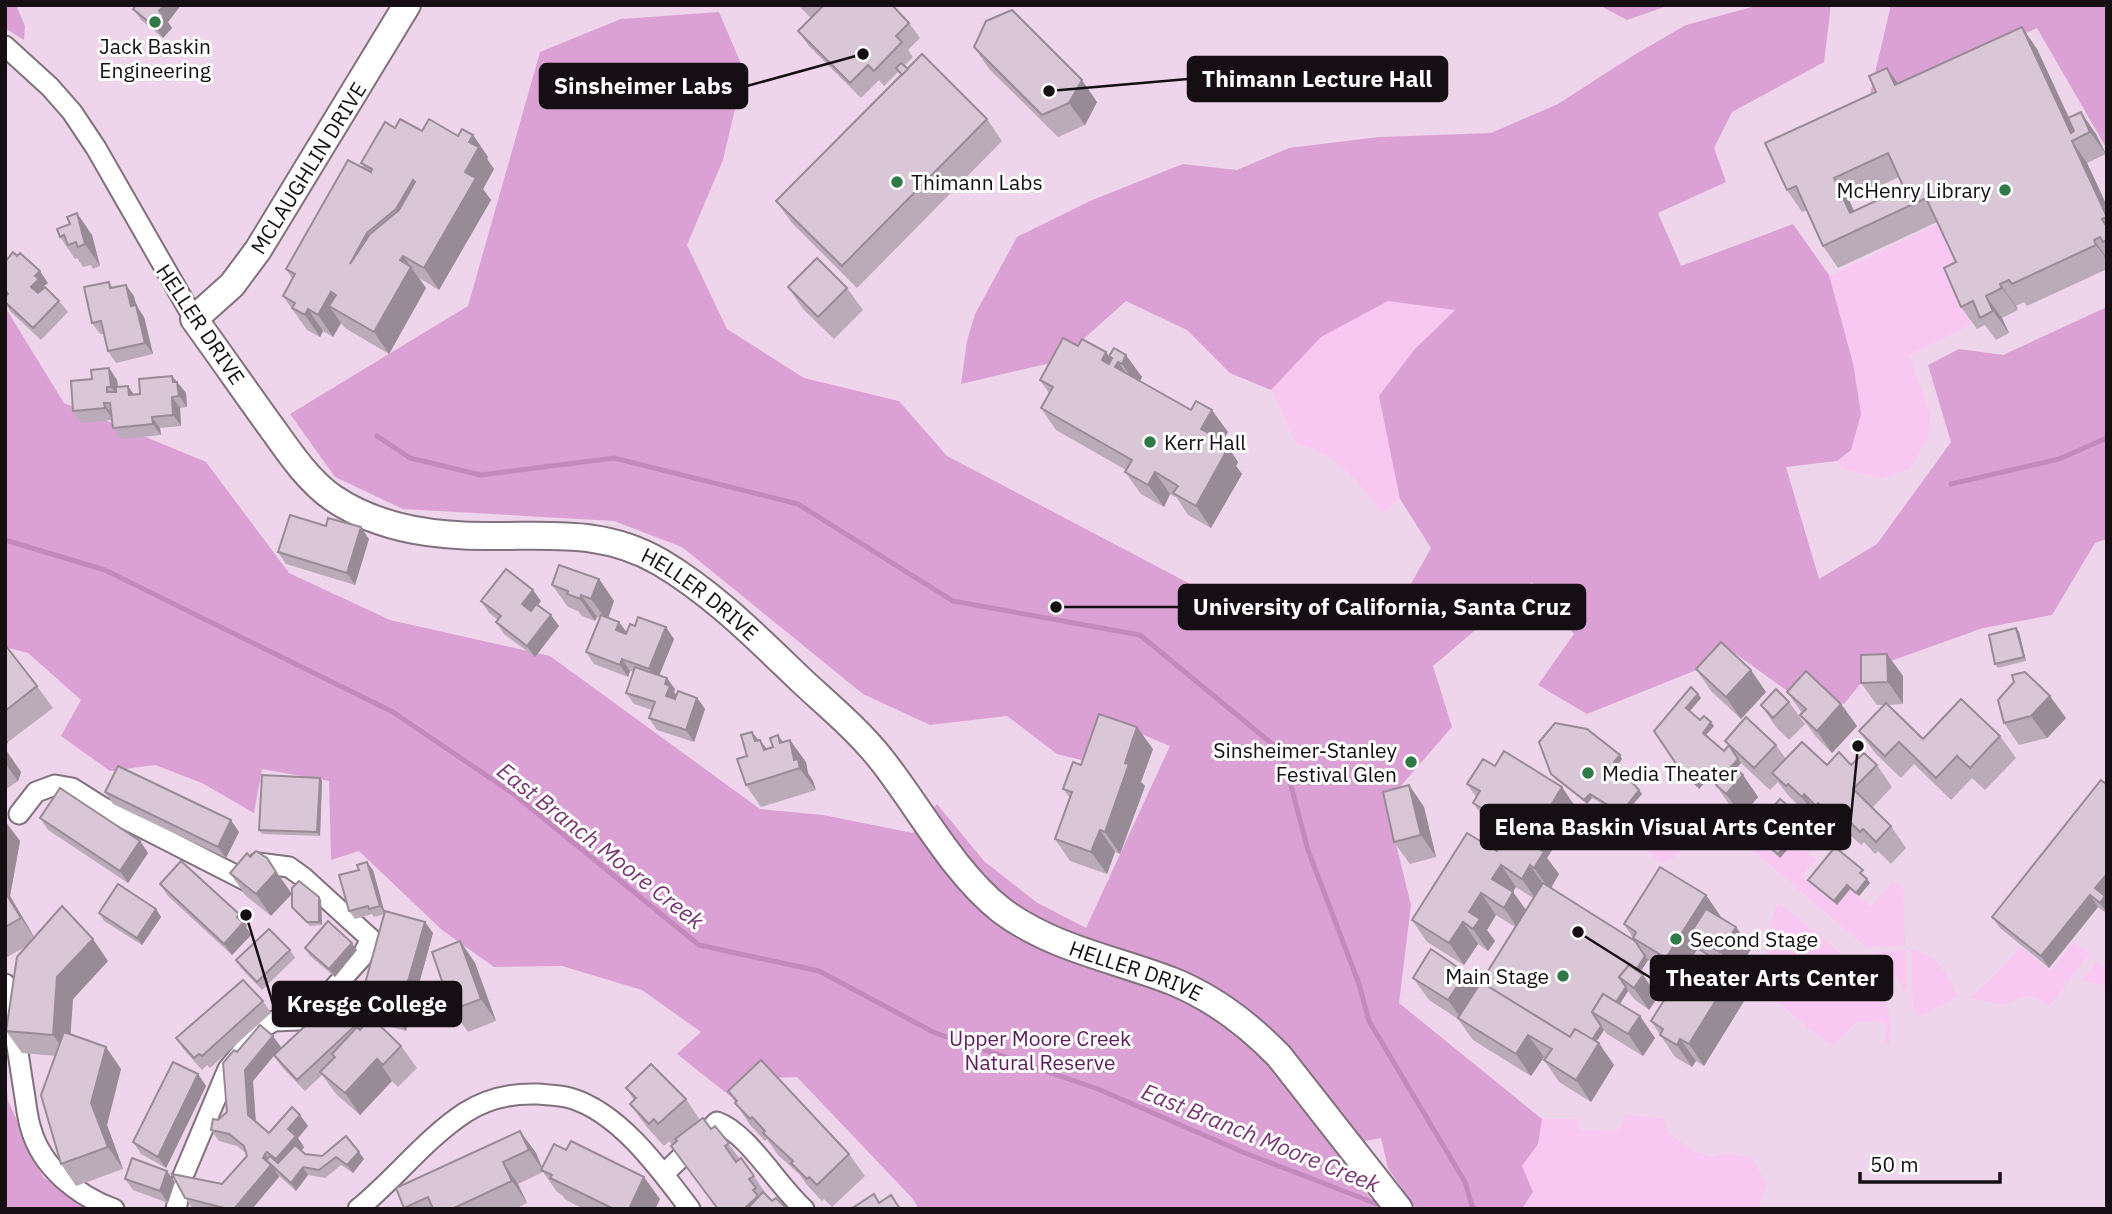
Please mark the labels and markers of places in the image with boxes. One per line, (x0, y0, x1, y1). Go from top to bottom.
marker: Jack Baskin Engineering (147, 14, 163, 30)
place label: Jack Baskin Engineering (99, 32, 211, 84)
callout: Thimann Lecture Hall (1188, 57, 1447, 101)
callout: Sinsheimer Labs (540, 64, 747, 108)
place label: Thimann Labs (911, 168, 1043, 196)
marker: Thimann Labs (889, 174, 905, 190)
place label: McHenry Library (1837, 176, 1992, 204)
marker: McHenry Library (1997, 182, 2013, 198)
place label: Kerr Hall (1164, 428, 1246, 456)
marker: Kerr Hall (1142, 434, 1158, 450)
callout: University of California, Santa Cruz (1179, 585, 1585, 629)
place label: Sinsheimer-Stanley Festival Glen (1213, 736, 1398, 788)
marker: Sinsheimer-Stanley Festival Glen (1403, 754, 1419, 770)
place label: Media Theater (1602, 759, 1738, 787)
marker: Media Theater (1580, 765, 1596, 781)
callout: Elena Baskin Visual Arts Center (1481, 805, 1850, 849)
place label: Second Stage (1690, 925, 1818, 953)
marker: Second Stage (1668, 931, 1684, 947)
callout: Theater Arts Center (1651, 956, 1892, 1000)
place label: Main Stage (1445, 962, 1549, 990)
marker: Main Stage (1555, 968, 1571, 984)
callout: Kresge College (273, 982, 461, 1026)

